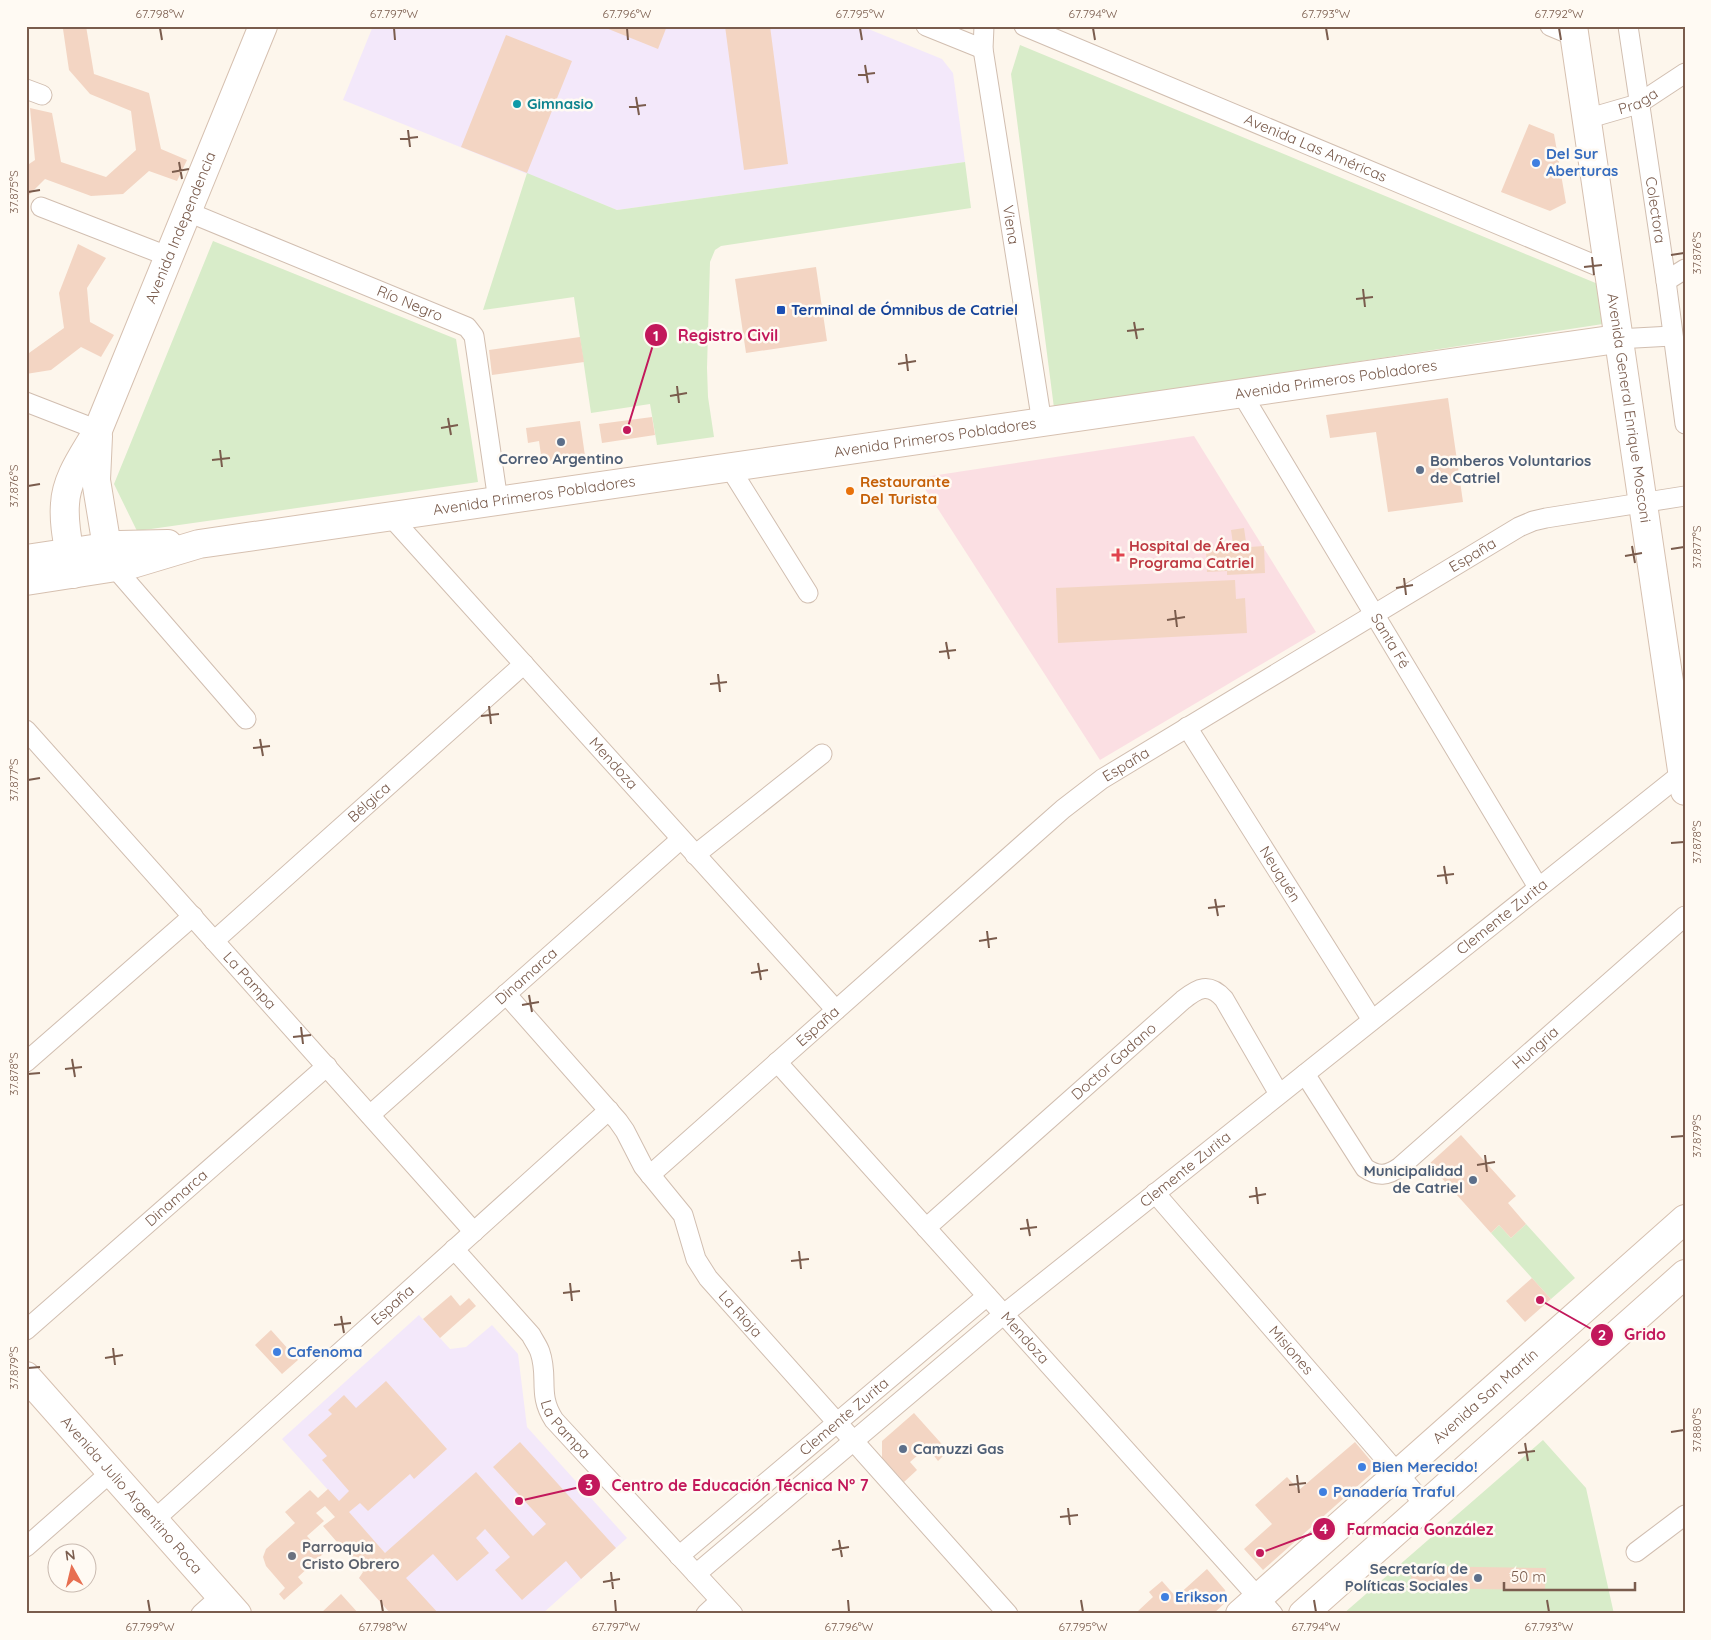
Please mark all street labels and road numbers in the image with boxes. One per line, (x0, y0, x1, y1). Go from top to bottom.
street label: Praga (1616, 84, 1661, 118)
street label: Avenida Las Américas (1242, 109, 1390, 186)
street label: Avenida Independencia (141, 149, 220, 306)
street label: Colectora (1642, 175, 1670, 245)
street label: Viena (999, 204, 1024, 246)
street label: Río Negro (374, 281, 446, 325)
street label: Avenida General Enrique Mosconi (1603, 292, 1656, 524)
street label: Avenida Primeros Pobladores (1233, 355, 1438, 403)
street label: Avenida Primeros Pobladores (833, 413, 1037, 461)
street label: Avenida Primeros Pobladores (432, 471, 637, 519)
street label: España (1445, 533, 1499, 576)
street label: Santa Fé (1367, 610, 1415, 672)
street label: Mendoza (585, 733, 642, 793)
street label: España (1099, 743, 1153, 786)
street label: Bélgica (343, 778, 394, 826)
street label: Neuquén (1256, 842, 1305, 905)
street label: Clemente Zurita (1452, 874, 1551, 959)
street label: Dinamarca (491, 943, 561, 1009)
street label: La Pampa (219, 948, 281, 1013)
street label: España (792, 1002, 843, 1050)
street label: Doctor Gadano (1067, 1018, 1160, 1104)
street label: Hungria (1508, 1022, 1562, 1073)
street label: Clemente Zurita (1136, 1127, 1234, 1211)
street label: Dinamarca (141, 1165, 211, 1230)
street label: España (367, 1280, 418, 1329)
street label: La Rioja (715, 1286, 767, 1341)
street label: Mendoza (997, 1308, 1054, 1368)
street label: Misiones (1265, 1321, 1318, 1379)
street label: Avenida San Martín (1428, 1344, 1542, 1448)
street label: Clemente Zurita (795, 1373, 892, 1459)
street label: La Pampa (537, 1397, 595, 1462)
street label: Avenida Julio Argentino Roca (57, 1412, 207, 1577)

